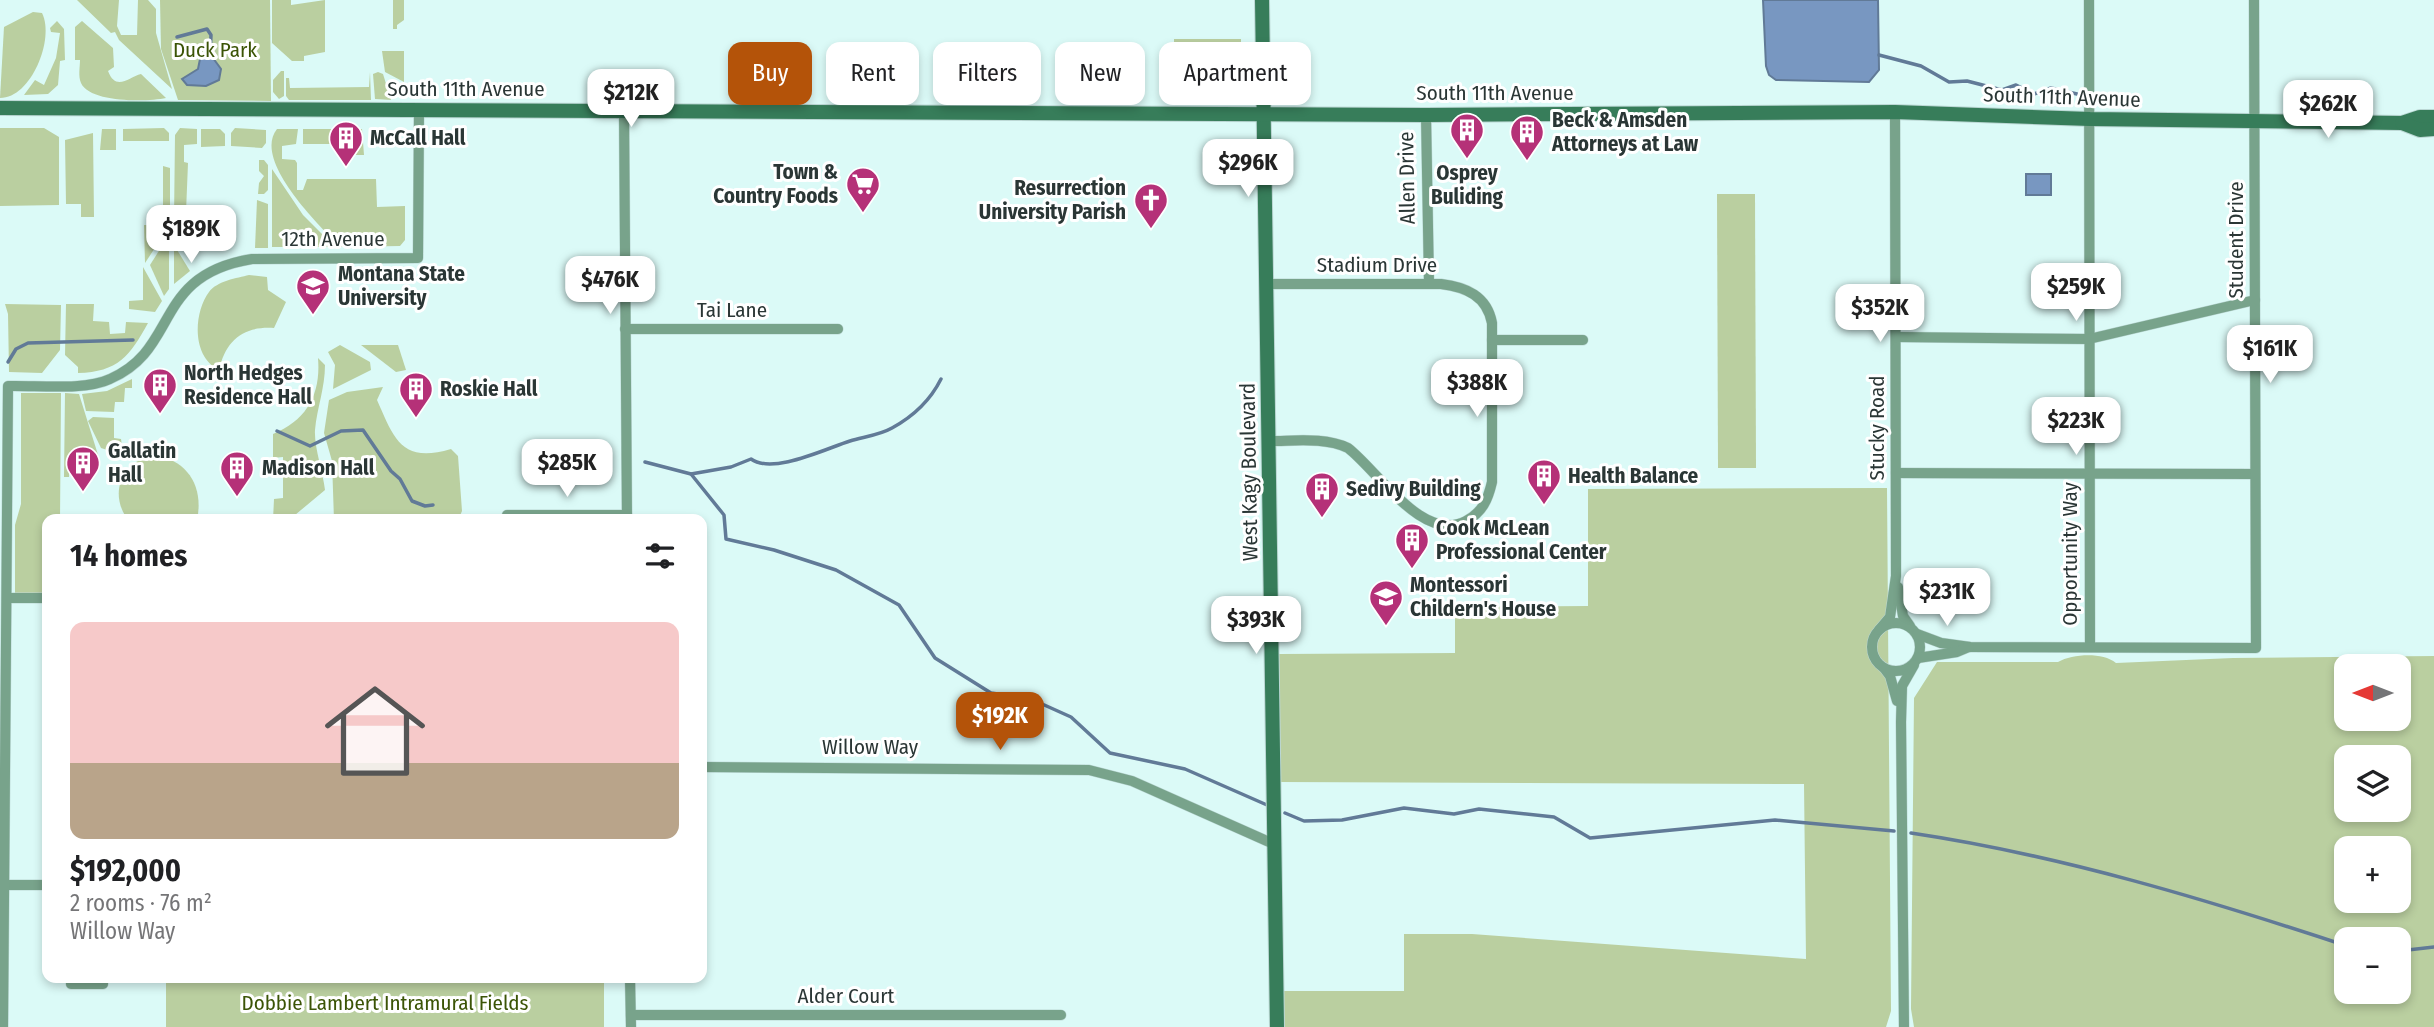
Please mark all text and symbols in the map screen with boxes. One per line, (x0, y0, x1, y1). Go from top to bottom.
park label: Duck Park (173, 37, 257, 63)
chip: Buy (728, 42, 812, 105)
chip: Rent (826, 42, 919, 105)
chip: Filters (933, 42, 1041, 105)
chip: New (1055, 42, 1145, 105)
chip: Apartment (1159, 42, 1311, 105)
pin: $212K (582, 69, 680, 129)
street label: South 11th Avenue (387, 76, 545, 102)
text: $212K (603, 78, 659, 106)
street label: South 11th Avenue (1416, 80, 1574, 106)
pin: $262K (2279, 80, 2377, 140)
street label: South 11th Avenue (1983, 81, 2141, 113)
text: $262K (2299, 89, 2357, 117)
place label: Beck & Amsden Attorneys at Law (1551, 107, 1699, 157)
building icon: Osprey Buliding (1448, 111, 1486, 160)
building icon: Beck & Amsden Attorneys at Law (1508, 113, 1546, 162)
building icon: McCall Hall (327, 119, 365, 168)
place label: McCall Hall (370, 125, 466, 151)
street label: Allen Drive (1393, 131, 1421, 225)
pin: $296K (1199, 140, 1297, 199)
text: $296K (1218, 148, 1278, 176)
place label: Town & Country Foods (713, 159, 838, 209)
place label: Osprey Buliding (1431, 160, 1504, 210)
supermarket icon: Town & Country Foods (844, 165, 882, 214)
place label: Resurrection University Parish (979, 175, 1126, 225)
church icon: Resurrection University Parish (1132, 181, 1170, 230)
street label: Student Drive (2223, 181, 2249, 299)
pin: $189K (142, 205, 240, 265)
text: $189K (162, 214, 220, 242)
street label: 12th Avenue (281, 226, 385, 252)
street label: Stadium Drive (1317, 252, 1437, 278)
pin: $476K (561, 256, 659, 316)
place label: Montana State University (338, 261, 465, 311)
pin: $259K (2027, 264, 2125, 323)
text: $476K (581, 265, 639, 293)
school or university icon: Montana State University (294, 267, 332, 316)
text: $259K (2047, 272, 2105, 300)
pin: $352K (1831, 284, 1929, 344)
text: $352K (1851, 293, 1909, 321)
street label: Tai Lane (697, 297, 767, 323)
pin: $161K (2221, 326, 2319, 385)
text: $161K (2243, 334, 2297, 362)
place label: North Hedges Residence Hall (184, 360, 312, 410)
pin: $388K (1428, 360, 1526, 419)
building icon: North Hedges Residence Hall (141, 366, 179, 415)
text: $388K (1447, 368, 1507, 396)
building icon: Roskie Hall (397, 370, 435, 419)
place label: Roskie Hall (440, 376, 538, 402)
street label: Stucky Road (1864, 376, 1890, 480)
street label: West Kagy Boulevard (1234, 383, 1264, 561)
pin: $223K (2027, 398, 2125, 457)
text: $223K (2048, 406, 2104, 434)
place label: Gallatin Hall (108, 438, 176, 488)
pin: $285K (518, 440, 616, 499)
building icon: Gallatin Hall (64, 444, 102, 493)
text: $285K (538, 448, 596, 476)
building icon: Madison Hall (218, 449, 256, 498)
place label: Madison Hall (262, 455, 375, 481)
building icon: Health Balance (1525, 457, 1563, 506)
place label: Health Balance (1568, 463, 1699, 489)
building icon: Sedivy Building (1303, 470, 1341, 519)
place label: Sedivy Building (1346, 476, 1481, 502)
street label: Opportunity Way (2057, 482, 2083, 626)
place label: Cook McLean Professional Center (1436, 515, 1607, 565)
building icon: Cook McLean Professional Center (1393, 521, 1431, 570)
icon: filters (641, 537, 679, 575)
text: 14 homes (70, 538, 187, 574)
pin: $231K (1898, 568, 1996, 628)
place label: Montessori Childern's House (1410, 572, 1556, 622)
text: $231K (1919, 577, 1975, 605)
school or university icon: Montessori Childern's House (1367, 578, 1405, 627)
pin: $393K (1207, 596, 1305, 656)
text: $393K (1227, 605, 1285, 633)
north arrow (2334, 654, 2412, 732)
map controls (2334, 654, 2411, 1004)
icon: home (312, 668, 438, 794)
pin: $192K (951, 692, 1049, 752)
text: $192K (972, 701, 1028, 729)
street label: Willow Way (822, 734, 919, 760)
button: layers (2334, 745, 2411, 822)
button: + (2334, 836, 2411, 913)
text: $192,000 (70, 853, 181, 889)
text: 2 rooms · 76 m² (70, 889, 212, 917)
text: Willow Way (70, 917, 175, 945)
button: − (2334, 927, 2411, 1004)
street label: Alder Court (798, 983, 895, 1009)
park label: Dobbie Lambert Intramural Fields (241, 990, 529, 1016)

